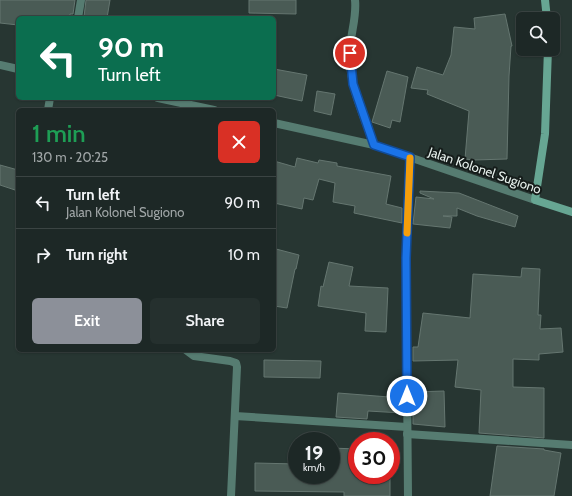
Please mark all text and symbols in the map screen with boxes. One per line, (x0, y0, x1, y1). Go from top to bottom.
map controls (516, 12, 560, 56)
button: search (516, 12, 560, 56)
text: 90 m (98, 30, 164, 64)
icon: left (32, 32, 84, 84)
pin (333, 36, 367, 70)
icon: arrive (339, 42, 361, 64)
text: Turn left (98, 64, 161, 86)
text: 1 min (32, 119, 86, 148)
button: close (218, 121, 260, 163)
street label: Jalan Kolonel Sugiono (425, 143, 544, 197)
text: 130 m · 20:25 (32, 149, 108, 165)
text: Turn left (66, 186, 120, 204)
icon: left (32, 192, 54, 214)
text: 90 m (224, 194, 260, 212)
text: Jalan Kolonel Sugiono (66, 204, 184, 220)
icon: right (32, 244, 54, 266)
text: Turn right (66, 246, 127, 264)
text: 10 m (228, 246, 260, 264)
button: Exit (32, 298, 142, 344)
button: Share (150, 298, 260, 344)
position arrow (386, 375, 428, 417)
speed limit sign: 30 (348, 432, 400, 484)
text: 19 (305, 441, 323, 465)
text: km/h (303, 461, 325, 474)

